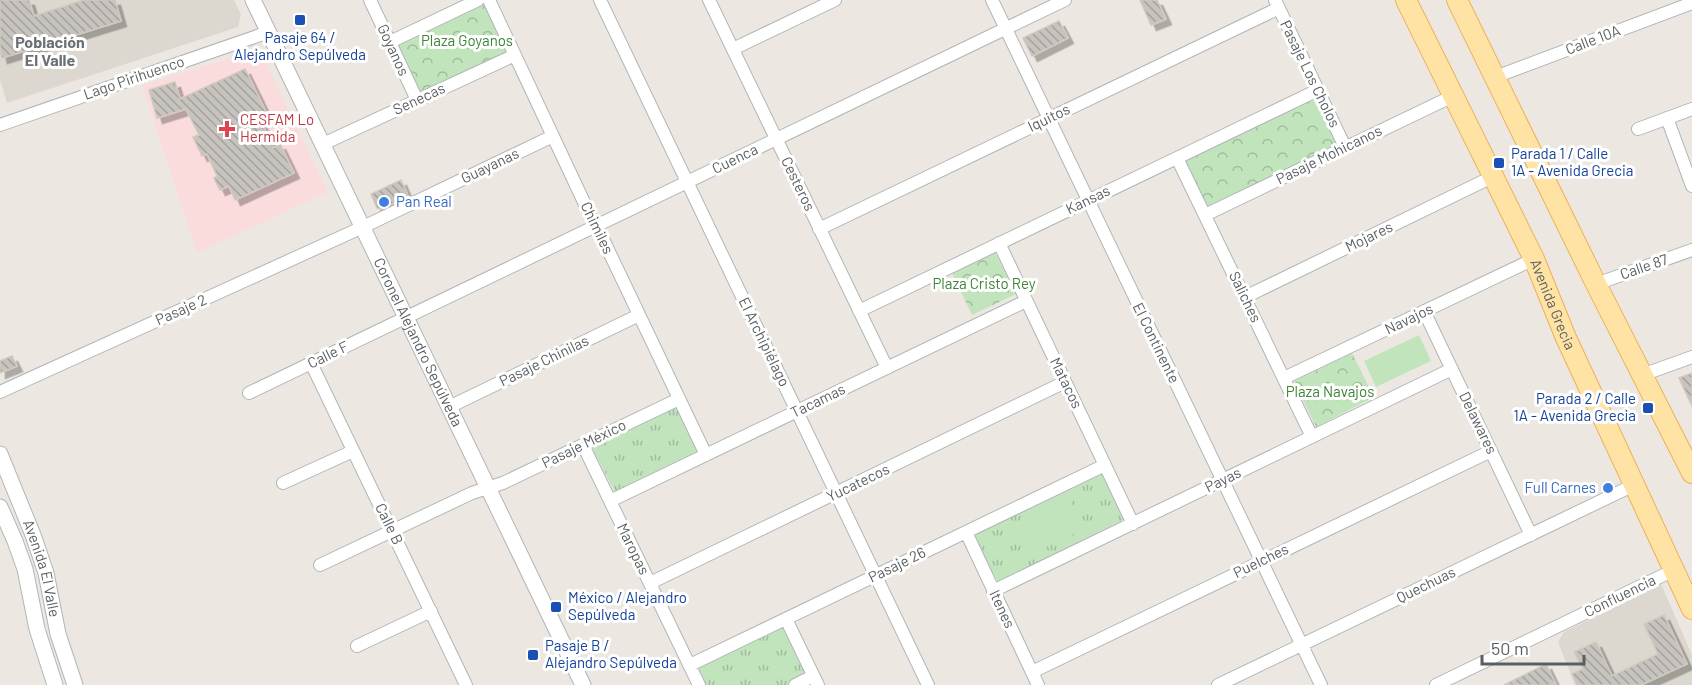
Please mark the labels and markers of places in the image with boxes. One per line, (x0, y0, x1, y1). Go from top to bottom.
marker: Pasaje 64 / Alejandro Sepúlveda (293, 13, 307, 27)
place label: Pasaje 64 / Alejandro Sepúlveda (234, 28, 366, 63)
place label: CESFAM Lo Hermida (240, 110, 314, 145)
marker: CESFAM Lo Hermida (218, 120, 236, 138)
place label: Parada 1 / Calle 1A - Avenida Grecia (1511, 144, 1633, 179)
marker: Parada 1 / Calle 1A - Avenida Grecia (1492, 156, 1506, 170)
place label: Pan Real (396, 192, 452, 210)
marker: Pan Real (377, 195, 391, 209)
place label: Parada 2 / Calle 1A - Avenida Grecia (1514, 389, 1636, 424)
marker: Parada 2 / Calle 1A - Avenida Grecia (1641, 401, 1655, 415)
place label: Full Carnes (1525, 478, 1596, 496)
marker: Full Carnes (1601, 481, 1615, 495)
place label: México / Alejandro Sepúlveda (568, 588, 687, 623)
marker: México / Alejandro Sepúlveda (549, 600, 563, 614)
place label: Pasaje B / Alejandro Sepúlveda (545, 636, 677, 671)
marker: Pasaje B / Alejandro Sepúlveda (526, 648, 540, 662)

